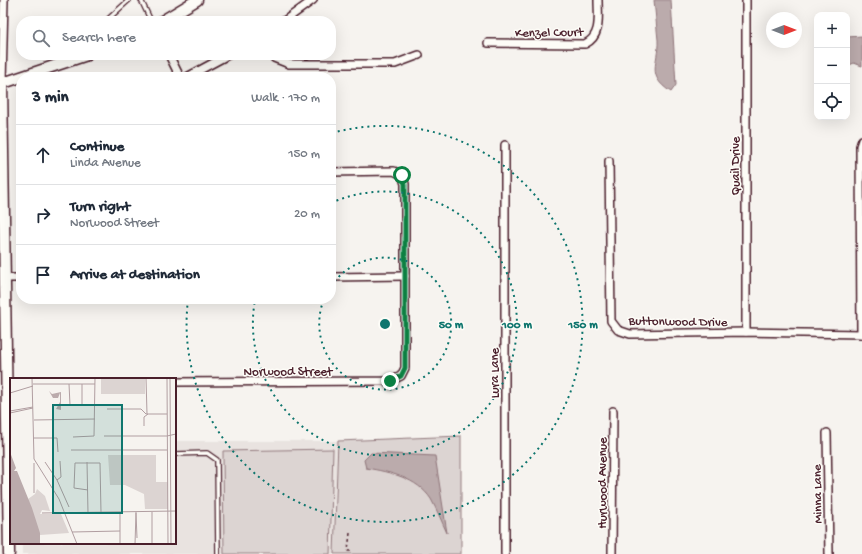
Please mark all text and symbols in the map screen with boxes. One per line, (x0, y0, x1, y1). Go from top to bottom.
north arrow (766, 12, 802, 48)
map controls (814, 12, 850, 120)
button: + (814, 12, 850, 48)
search box (16, 16, 336, 60)
street label: Kenzel Court (515, 25, 585, 42)
icon: search (30, 27, 52, 49)
text: Search here (62, 29, 136, 47)
button: − (814, 48, 850, 84)
button: locate (814, 84, 850, 120)
text: 3 min (32, 88, 69, 108)
text: Walk · 170 m (251, 91, 320, 106)
street label: Quail Drive (729, 136, 744, 196)
text: Continue (70, 138, 124, 156)
icon: ahead (32, 144, 54, 166)
text: 150 m (288, 147, 320, 162)
text: Linda Avenue (70, 156, 141, 171)
route start (393, 166, 411, 184)
text: Turn right (70, 198, 130, 216)
icon: right (32, 204, 54, 226)
text: 20 m (294, 207, 320, 222)
text: Norwood Street (70, 216, 159, 231)
icon: arrive (32, 264, 54, 286)
text: Arrive at destination (70, 266, 200, 284)
street label: Buttonwood Drive (627, 314, 728, 331)
centre of rings (378, 317, 392, 331)
text: 50 m (439, 319, 464, 333)
text: 100 m (501, 319, 532, 333)
text: 150 m (567, 319, 598, 333)
street label: Lura Lane (488, 347, 503, 398)
street label: Norwood Street (244, 365, 334, 380)
route end (381, 372, 399, 390)
inset map (10, 378, 176, 544)
street label: Hurwood Avenue (596, 437, 611, 529)
street label: Minna Lane (810, 464, 827, 524)

